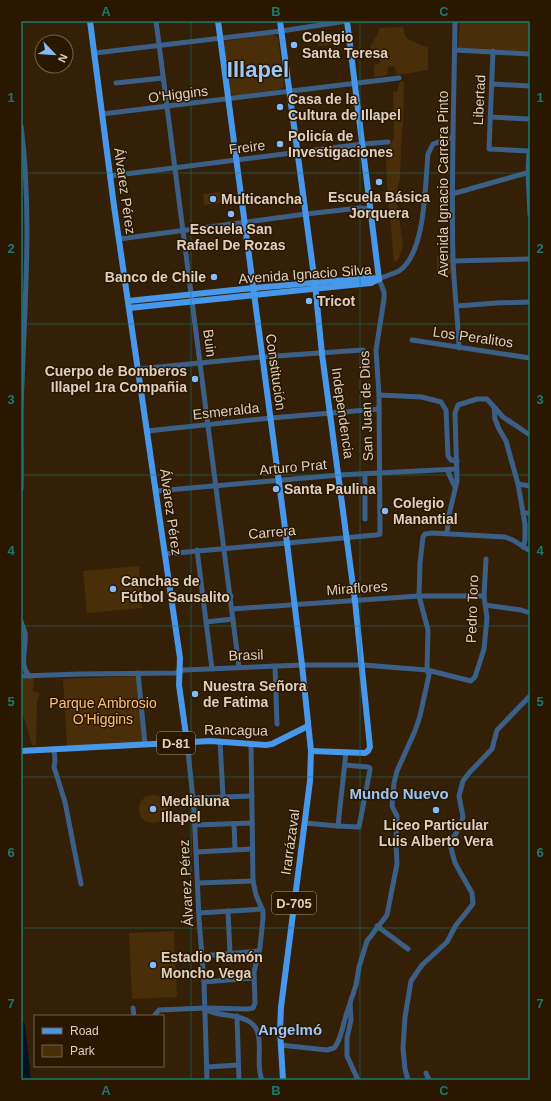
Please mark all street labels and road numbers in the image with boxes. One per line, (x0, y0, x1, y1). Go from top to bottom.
street label: Libertad (470, 74, 488, 126)
street label: O'Higgins (147, 82, 209, 106)
street label: Avenida Ignacio Carrera Pinto (435, 91, 451, 277)
street label: Freire (228, 137, 266, 157)
street label: Álvarez Pérez (111, 147, 139, 235)
street label: Avenida Ignacio Silva (238, 261, 372, 287)
street label: Los Peralitos (432, 323, 514, 351)
street label: Buin (200, 328, 220, 358)
street label: Constitución (263, 333, 289, 411)
street label: San Juan de Dios (356, 350, 376, 462)
street label: Independencia (329, 366, 357, 460)
street label: Esmeralda (192, 400, 260, 422)
street label: Arturo Prat (259, 456, 328, 478)
street label: Álvarez Pérez (157, 468, 185, 556)
street label: Carrera (248, 522, 297, 542)
street label: Pedro Toro (463, 574, 481, 643)
street label: Miraflores (326, 578, 388, 598)
street label: Brasil (228, 646, 264, 664)
street label: Rancagua (204, 721, 268, 739)
road number: D-81 (157, 732, 195, 754)
street label: Irarrázaval (277, 808, 303, 876)
street label: Álvarez Pérez (176, 839, 196, 927)
road number: D-705 (272, 892, 316, 914)

